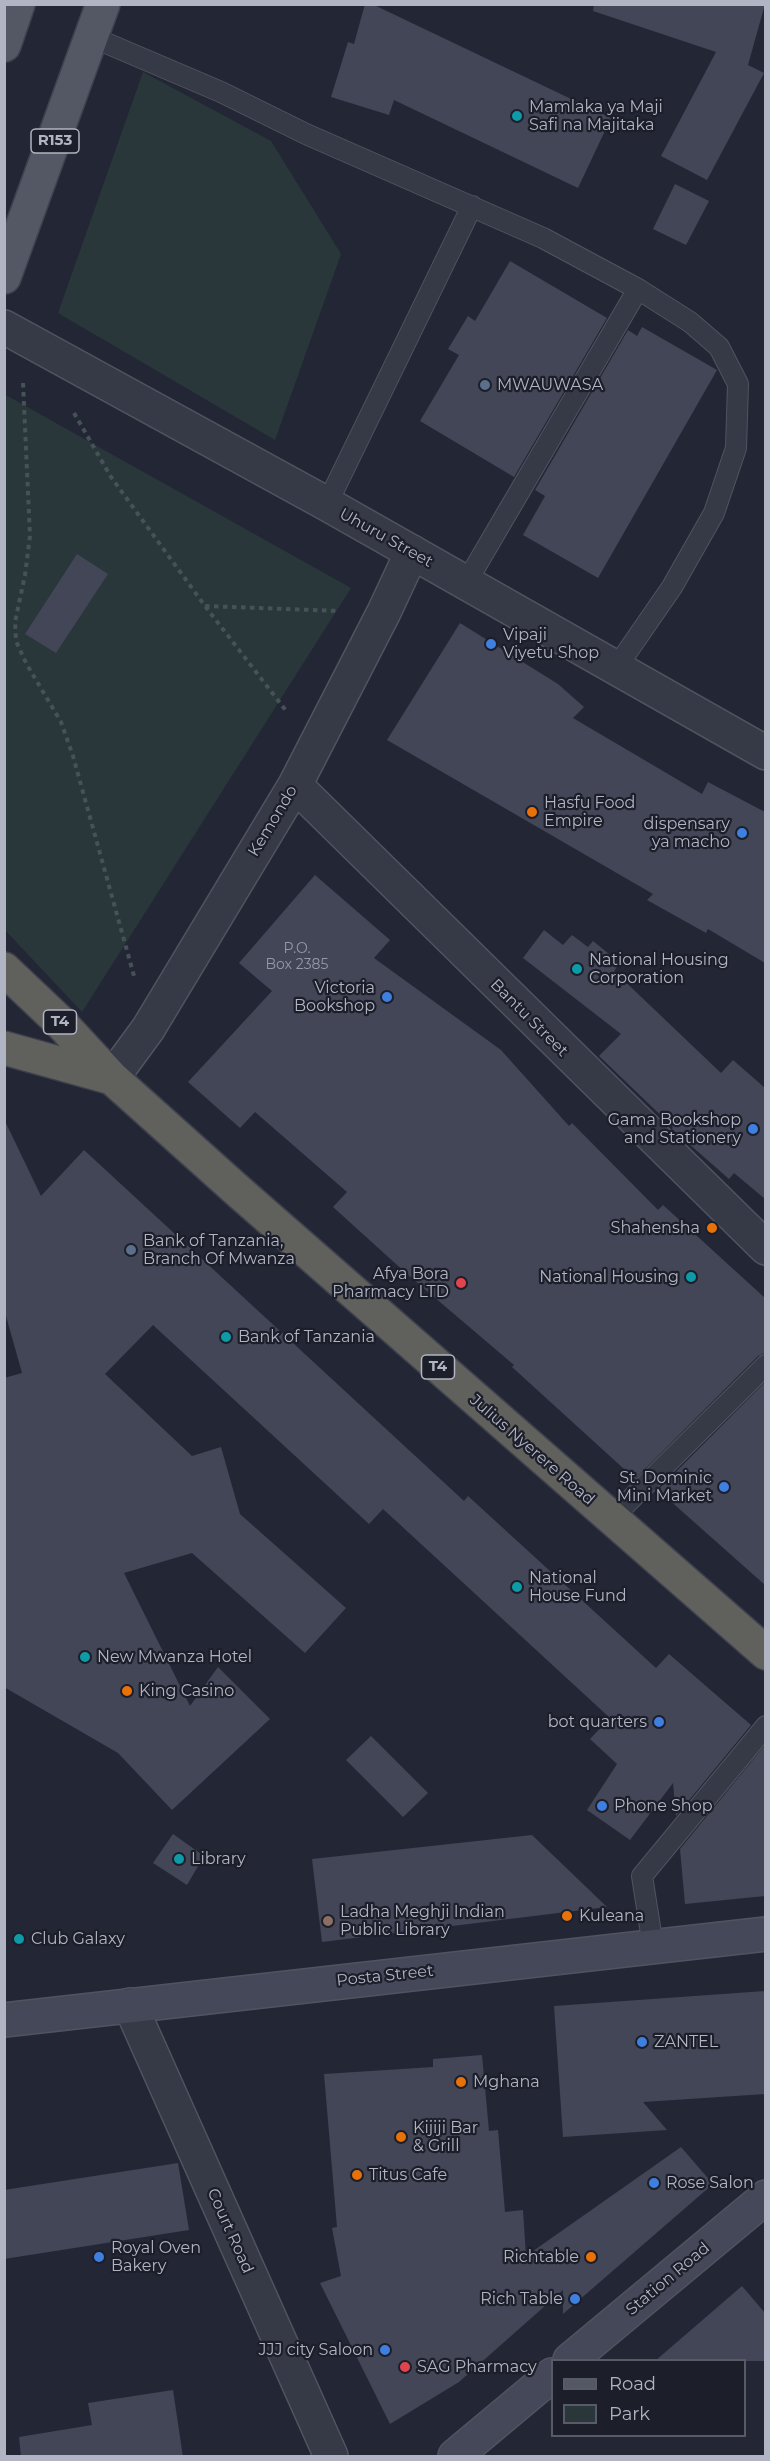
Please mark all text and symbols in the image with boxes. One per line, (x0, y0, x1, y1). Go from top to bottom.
place label: Mamlaka ya Maji Safi na Majitaka (529, 97, 663, 135)
marker: Mamlaka ya Maji Safi na Majitaka (510, 109, 524, 123)
road number: R153 (31, 129, 79, 153)
place label: MWAUWASA (497, 375, 603, 395)
marker: MWAUWASA (478, 378, 492, 392)
street label: Uhuru Street (336, 504, 436, 572)
place label: Vipaji Viyetu Shop (503, 625, 599, 663)
marker: Vipaji Viyetu Shop (484, 637, 498, 651)
street label: Kemondo (244, 782, 302, 860)
place label: Hasfu Food Empire (544, 793, 635, 831)
marker: Hasfu Food Empire (525, 805, 539, 819)
place label: dispensary ya macho (643, 814, 730, 852)
marker: dispensary ya macho (735, 826, 749, 840)
house number: P.O. Box 2385 (266, 941, 328, 974)
place label: National Housing Corporation (589, 950, 729, 988)
marker: National Housing Corporation (570, 962, 584, 976)
street label: Bantu Street (486, 975, 572, 1061)
place label: Victoria Bookshop (294, 978, 375, 1016)
marker: Victoria Bookshop (380, 990, 394, 1004)
road number: T4 (44, 1010, 76, 1034)
place label: Gama Bookshop and Stationery (608, 1110, 741, 1148)
marker: Gama Bookshop and Stationery (746, 1122, 760, 1136)
place label: Shahensha (611, 1218, 700, 1238)
marker: Shahensha (705, 1221, 719, 1235)
place label: Bank of Tanzania, Branch Of Mwanza (143, 1231, 295, 1269)
marker: Bank of Tanzania, Branch Of Mwanza (124, 1243, 138, 1257)
place label: Afya Bora Pharmacy LTD (332, 1264, 449, 1302)
place label: National Housing (539, 1267, 679, 1287)
marker: National Housing (684, 1270, 698, 1284)
marker: Afya Bora Pharmacy LTD (454, 1276, 468, 1290)
place label: Bank of Tanzania (238, 1327, 375, 1347)
marker: Bank of Tanzania (219, 1330, 233, 1344)
road number: T4 (422, 1355, 454, 1379)
street label: Julius Nyerere Road (466, 1391, 598, 1509)
place label: St. Dominic Mini Market (617, 1468, 712, 1506)
marker: St. Dominic Mini Market (717, 1480, 731, 1494)
place label: National House Fund (529, 1568, 627, 1606)
marker: National House Fund (510, 1580, 524, 1594)
place label: New Mwanza Hotel (97, 1647, 252, 1667)
marker: New Mwanza Hotel (78, 1650, 92, 1664)
place label: King Casino (139, 1681, 234, 1701)
marker: King Casino (120, 1684, 134, 1698)
place label: bot quarters (548, 1712, 647, 1732)
marker: bot quarters (652, 1715, 666, 1729)
place label: Phone Shop (614, 1796, 713, 1816)
marker: Phone Shop (595, 1799, 609, 1813)
place label: Library (191, 1849, 246, 1869)
marker: Library (172, 1852, 186, 1866)
place label: Ladha Meghji Indian Public Library (340, 1902, 505, 1940)
place label: Kuleana (579, 1906, 644, 1926)
marker: Kuleana (560, 1909, 574, 1923)
marker: Ladha Meghji Indian Public Library (321, 1914, 335, 1928)
place label: Club Galaxy (31, 1929, 125, 1949)
marker: Club Galaxy (12, 1932, 26, 1946)
street label: Posta Street (336, 1961, 434, 1991)
place label: ZANTEL (654, 2032, 718, 2052)
marker: ZANTEL (635, 2035, 649, 2049)
place label: Mghana (473, 2072, 540, 2092)
marker: Mghana (454, 2075, 468, 2089)
place label: Kijiji Bar & Grill (413, 2118, 478, 2156)
marker: Kijiji Bar & Grill (394, 2130, 408, 2144)
place label: Titus Cafe (369, 2165, 447, 2185)
marker: Titus Cafe (350, 2168, 364, 2182)
place label: Rose Salon (666, 2173, 754, 2193)
marker: Rose Salon (647, 2176, 661, 2190)
street label: Court Road (203, 2186, 257, 2276)
place label: Royal Oven Bakery (111, 2238, 201, 2276)
street label: Station Road (622, 2239, 714, 2319)
place label: Richtable (503, 2247, 579, 2267)
marker: Royal Oven Bakery (92, 2250, 106, 2264)
marker: Richtable (584, 2250, 598, 2264)
place label: Rich Table (480, 2289, 563, 2309)
marker: Rich Table (568, 2292, 582, 2306)
place label: JJJ city Saloon (258, 2340, 373, 2360)
marker: JJJ city Saloon (378, 2343, 392, 2357)
place label: SAG Pharmacy (417, 2357, 537, 2377)
legend (551, 2359, 746, 2437)
marker: SAG Pharmacy (398, 2360, 412, 2374)
text: Road (609, 2373, 656, 2395)
text: Park (609, 2403, 650, 2425)

